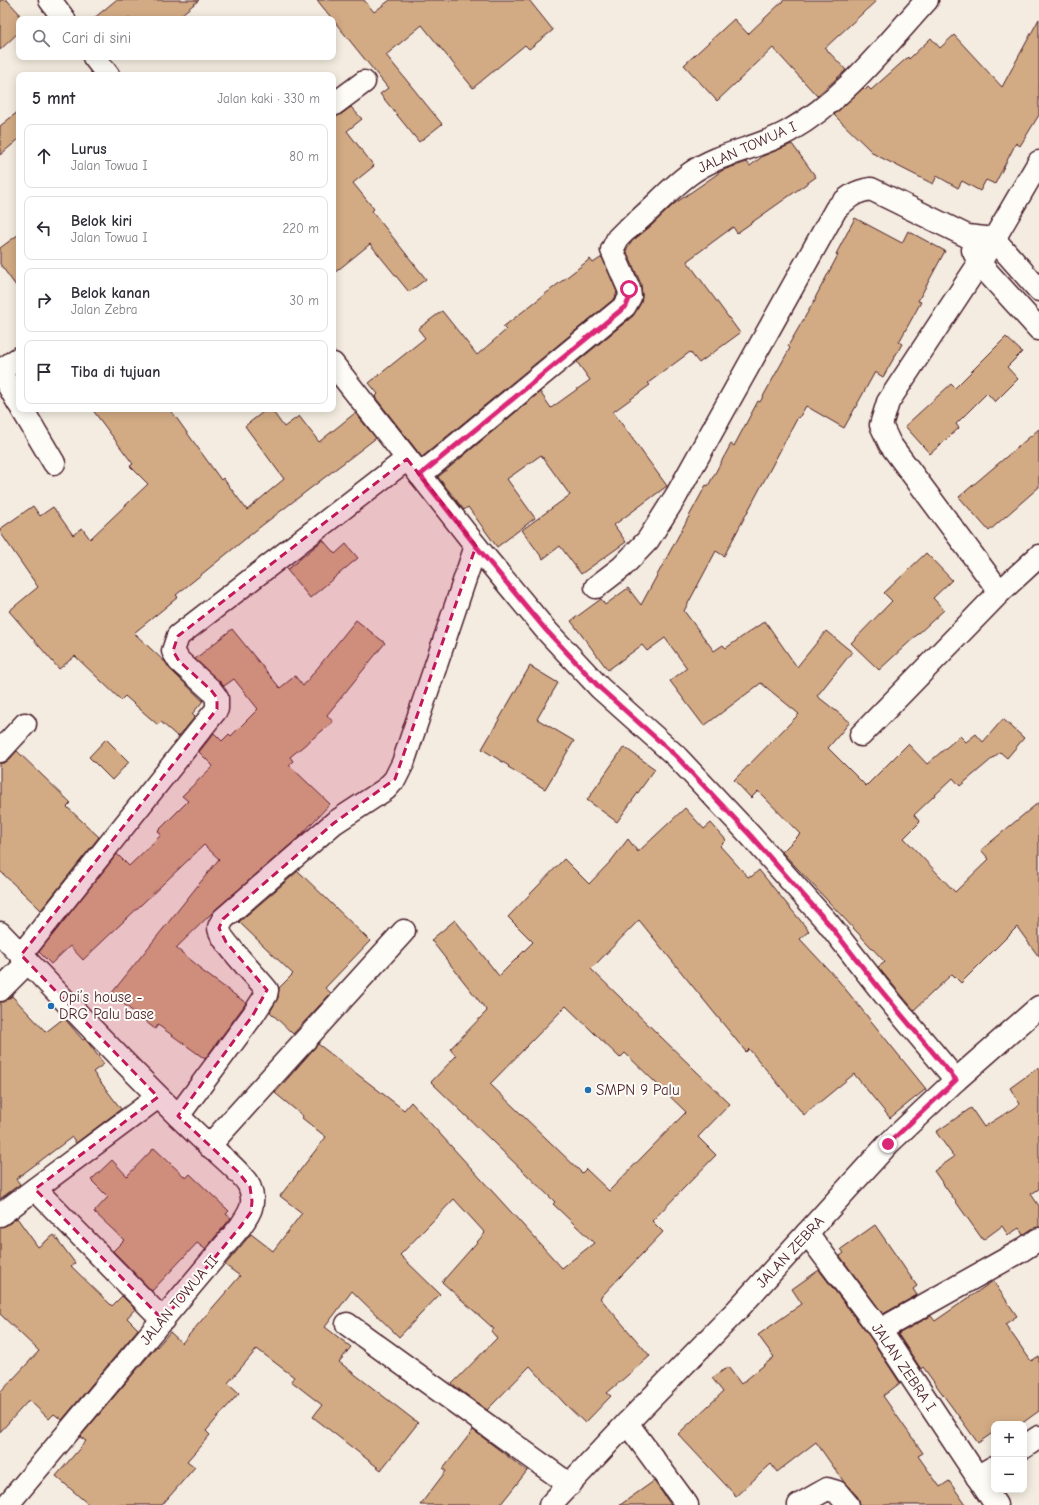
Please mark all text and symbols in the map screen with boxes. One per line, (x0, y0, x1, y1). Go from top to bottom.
search box (16, 16, 336, 60)
icon: search (30, 27, 52, 49)
text: Cari di sini (62, 29, 131, 47)
text: 5 mnt (32, 89, 75, 108)
text: Jalan kaki · 330 m (217, 91, 320, 106)
street label: JALAN TOWUA I (695, 117, 799, 177)
text: Lurus (71, 140, 107, 158)
icon: ahead (33, 145, 55, 167)
text: 80 m (289, 149, 319, 164)
text: Jalan Towua I (71, 158, 148, 173)
text: Belok kiri (71, 212, 132, 230)
icon: left (33, 217, 55, 239)
text: 220 m (282, 221, 319, 236)
text: Jalan Towua I (71, 230, 148, 245)
route start (620, 280, 638, 298)
text: Belok kanan (71, 284, 150, 302)
icon: right (33, 289, 55, 311)
text: 30 m (289, 293, 319, 308)
text: Jalan Zebra (71, 302, 137, 317)
icon: arrive (33, 361, 55, 383)
text: Tiba di tujuan (71, 363, 160, 381)
place label: Opi’s house - DRG Palu base (59, 988, 155, 1023)
marker: Opi’s house - DRG Palu base (46, 1001, 56, 1011)
place label: SMPN 9 Palu (596, 1081, 680, 1099)
marker: SMPN 9 Palu (583, 1085, 593, 1095)
route end (879, 1135, 897, 1153)
street label: JALAN ZEBRA (752, 1212, 828, 1292)
street label: JALAN TOWUA II (136, 1251, 222, 1349)
street label: JALAN ZEBRA I (868, 1320, 940, 1415)
map controls (991, 1421, 1027, 1493)
button: + (991, 1421, 1027, 1457)
button: − (991, 1457, 1027, 1493)

